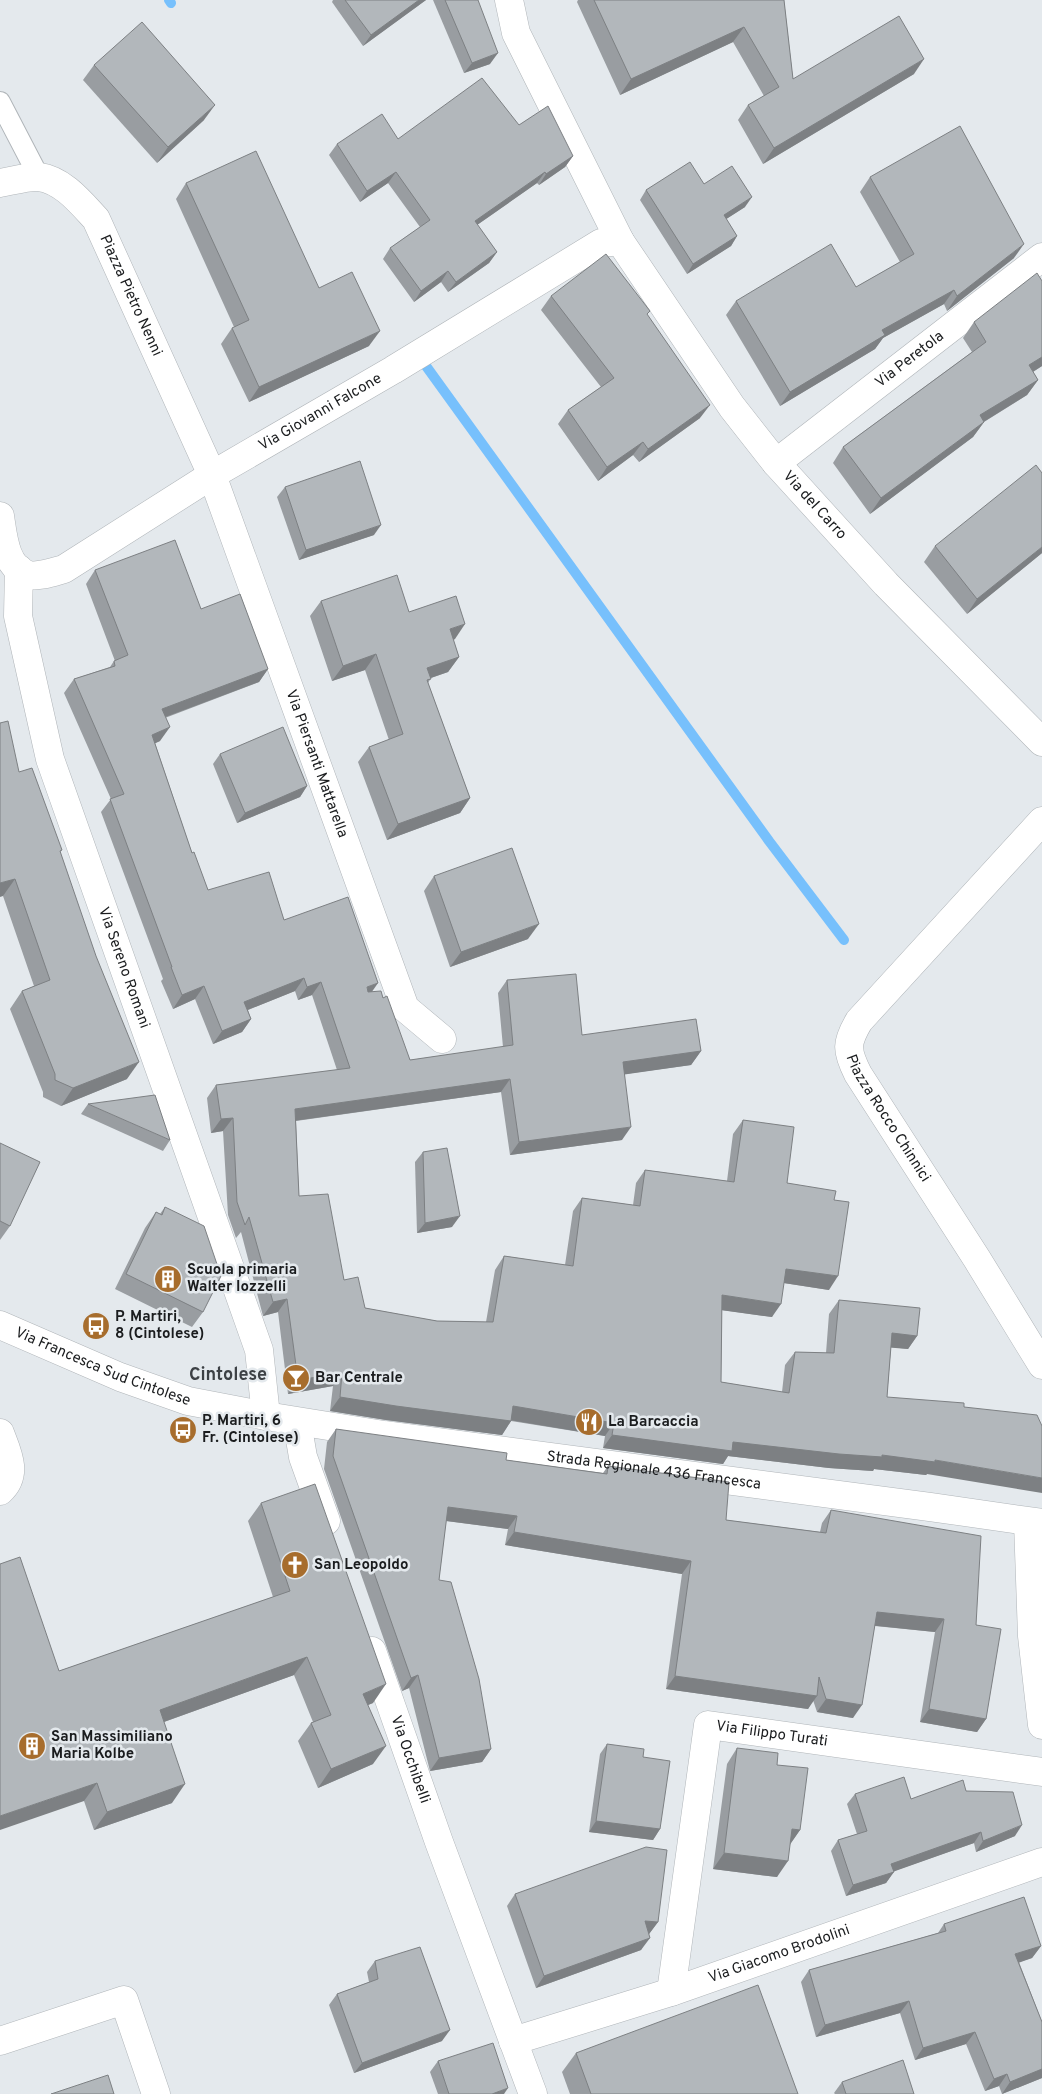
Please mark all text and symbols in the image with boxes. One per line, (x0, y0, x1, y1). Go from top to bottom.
street label: Piazza Pietro Nenni (95, 232, 166, 359)
street label: Via Peretola (871, 327, 948, 392)
street label: Via Giovanni Falcone (255, 369, 385, 455)
street label: Via del Carro (778, 467, 851, 544)
street label: Via Piersanti Mattarella (281, 687, 352, 840)
street label: Via Sereno Romani (94, 905, 154, 1031)
street label: Piazza Rocco Chinnici (841, 1052, 935, 1186)
place label: Scuola primaria Walter Iozzelli (187, 1261, 297, 1297)
building icon: Scuola primaria Walter Iozzelli (153, 1264, 183, 1294)
place label: P. Martiri, 8 (Cintolese) (115, 1308, 204, 1344)
bus stop icon: P. Martiri, 8 (Cintolese) (81, 1311, 111, 1341)
street label: Via Francesca Sud Cintolese (12, 1323, 193, 1411)
bar icon: Bar Centrale (281, 1363, 311, 1393)
district label: Cintolese (189, 1364, 267, 1387)
place label: Bar Centrale (315, 1369, 403, 1388)
restaurant icon: La Barcaccia (574, 1407, 604, 1437)
place label: P. Martiri, 6 Fr. (Cintolese) (202, 1412, 299, 1448)
place label: La Barcaccia (608, 1413, 699, 1432)
bus stop icon: P. Martiri, 6 Fr. (Cintolese) (168, 1415, 198, 1445)
street label: Strada Regionale 436 Francesca (545, 1447, 762, 1494)
church icon: San Leopoldo (280, 1550, 310, 1580)
place label: San Leopoldo (314, 1556, 409, 1575)
street label: Via Occhibelli (386, 1713, 434, 1806)
street label: Via Filippo Turati (715, 1717, 829, 1751)
place label: San Massimiliano Maria Kolbe (51, 1728, 173, 1764)
building icon: San Massimiliano Maria Kolbe (17, 1731, 47, 1761)
street label: Via Giacomo Brodolini (706, 1921, 852, 1988)

